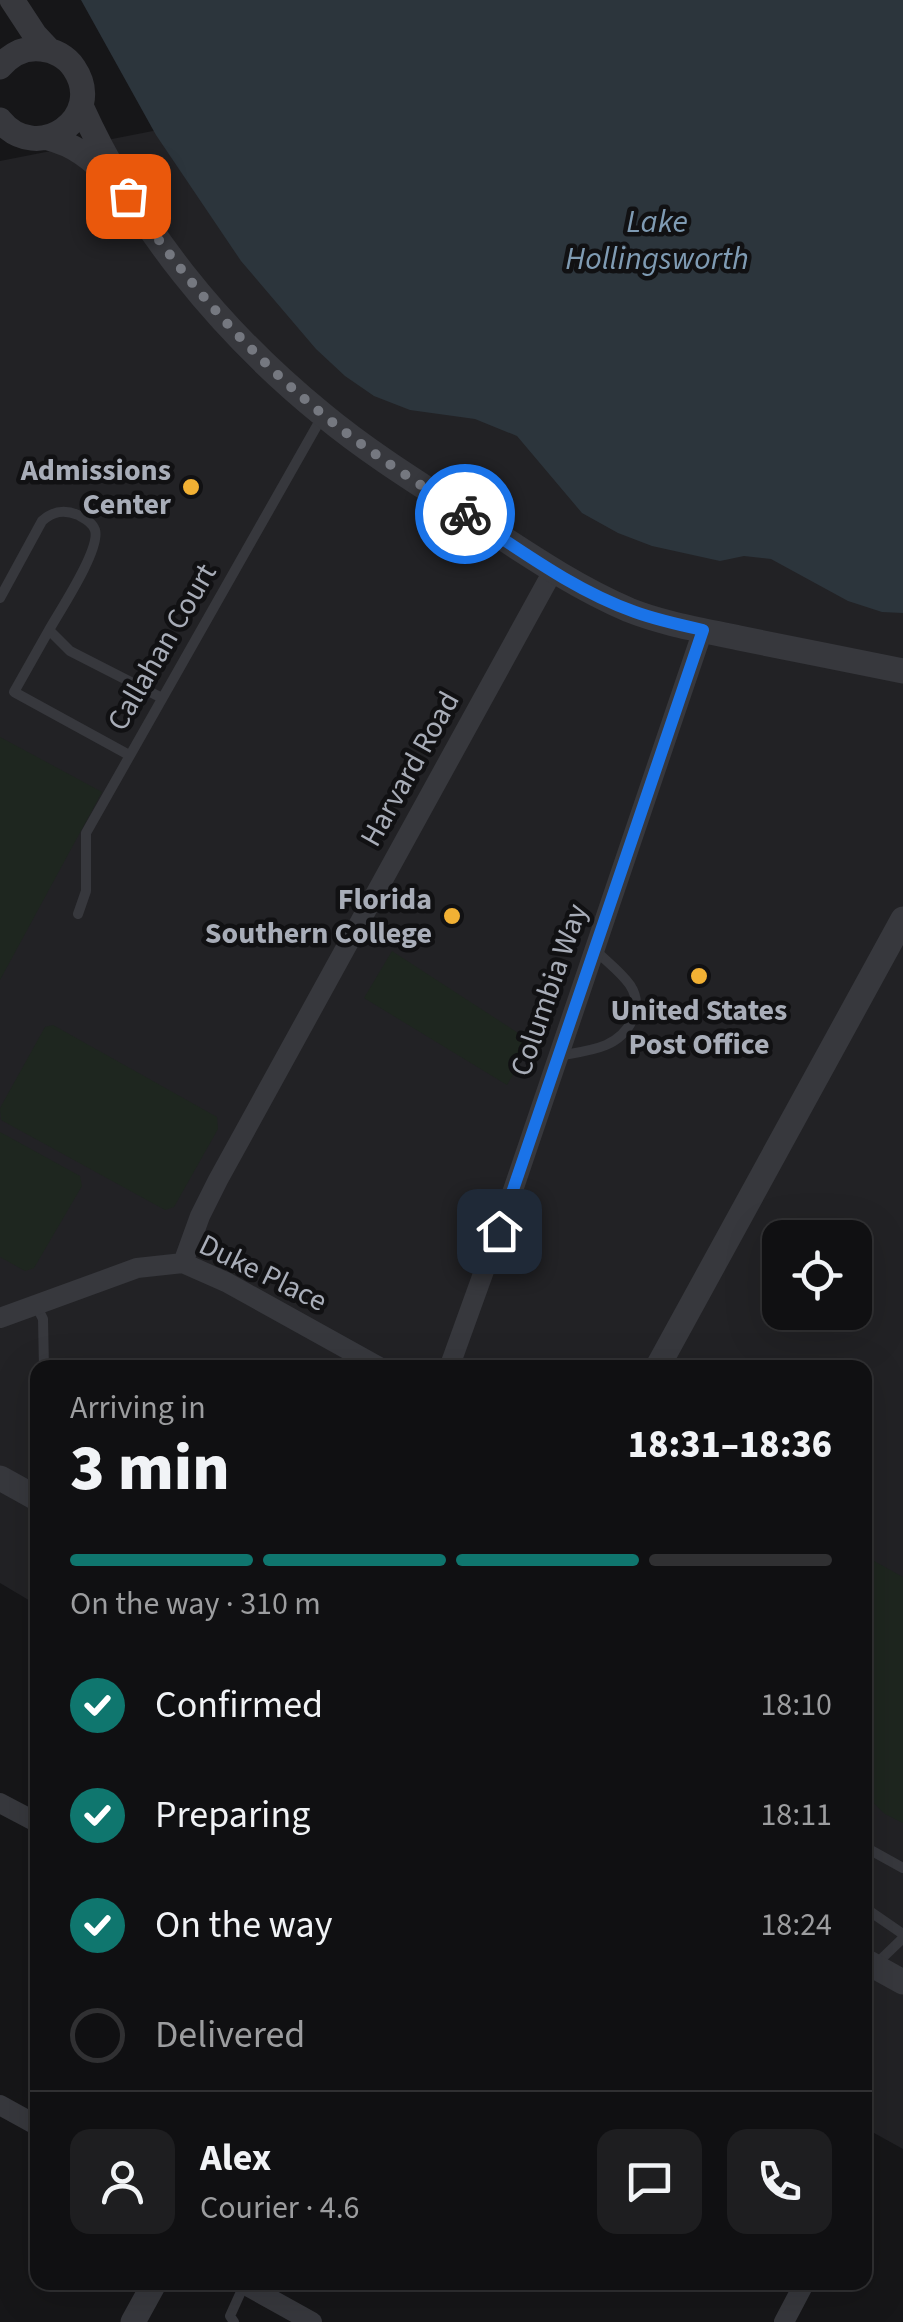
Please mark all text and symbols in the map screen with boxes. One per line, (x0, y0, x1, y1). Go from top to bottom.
pin (86, 154, 171, 239)
icon: bag (101, 169, 156, 224)
water label: Lake Hollingsworth (565, 199, 749, 282)
place label: Admissions Center (20, 449, 171, 526)
courier (415, 464, 515, 564)
marker: Admissions Center (180, 476, 202, 498)
icon: bike (438, 487, 493, 542)
street label: Callahan Court (97, 555, 227, 739)
street label: Harvard Road (350, 684, 470, 854)
place label: Florida Southern College (205, 878, 432, 955)
street label: Columbia Way (499, 898, 599, 1082)
marker: Florida Southern College (441, 905, 463, 927)
marker: United States Post Office (688, 965, 710, 987)
place label: United States Post Office (611, 989, 787, 1066)
pin (457, 1189, 542, 1274)
icon: home (472, 1204, 527, 1259)
map controls (762, 1220, 872, 1330)
button: locate (762, 1220, 872, 1330)
street label: Duke Place (192, 1224, 334, 1322)
text: Arriving in (70, 1385, 206, 1431)
text: 18:31–18:36 (628, 1418, 832, 1472)
text: 3 min (70, 1422, 230, 1515)
text: On the way · 310 m (70, 1581, 321, 1627)
icon: check (70, 1678, 125, 1733)
text: Confirmed (155, 1678, 323, 1732)
text: 18:10 (760, 1682, 832, 1728)
icon: check (70, 1788, 125, 1843)
text: Preparing (155, 1788, 310, 1842)
text: 18:11 (760, 1792, 832, 1838)
icon: check (70, 1898, 125, 1953)
text: On the way (155, 1898, 332, 1952)
text: 18:24 (760, 1902, 832, 1948)
text: Delivered (155, 2008, 305, 2062)
button: person (70, 2129, 175, 2234)
button: chat (597, 2129, 702, 2234)
button: phone (727, 2129, 832, 2234)
text: Alex (200, 2131, 271, 2185)
text: Courier · 4.6 (200, 2185, 360, 2231)

